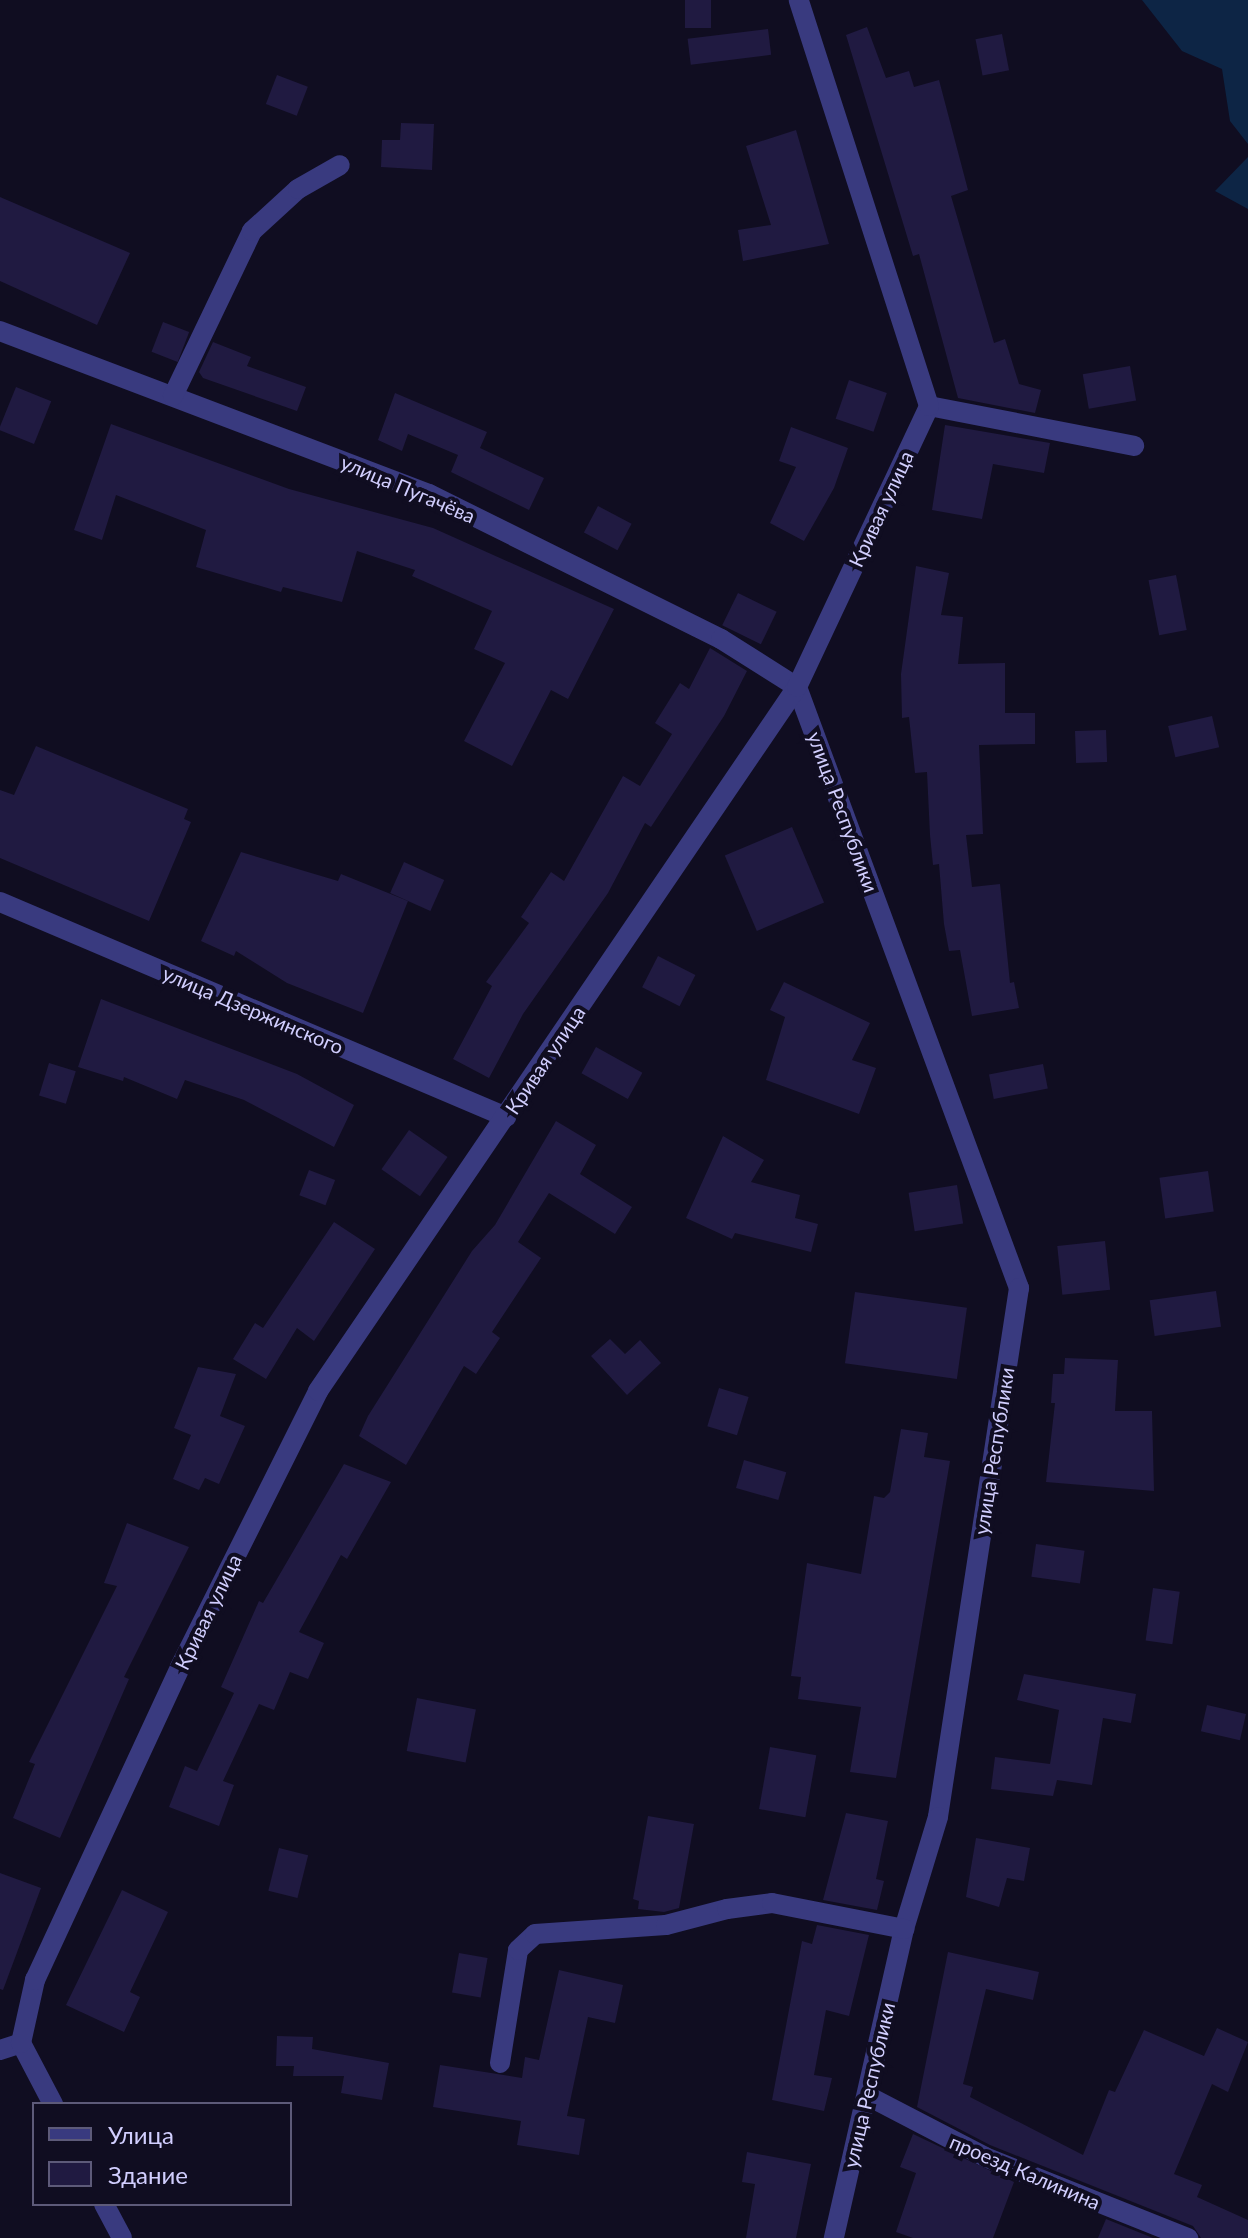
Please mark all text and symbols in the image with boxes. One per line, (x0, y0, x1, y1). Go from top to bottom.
street label: Кривая улица (844, 447, 918, 571)
street label: улица Пугачёва (337, 450, 479, 528)
street label: улица Республики (803, 728, 883, 896)
street label: улица Дзержинского (159, 961, 347, 1059)
street label: Кривая улица (500, 1001, 590, 1119)
street label: улица Республики (969, 1365, 1019, 1537)
street label: Кривая улица (170, 1550, 246, 1674)
street label: улица Республики (838, 2000, 900, 2170)
legend (32, 2102, 292, 2206)
text: Улица (108, 2120, 174, 2149)
street label: проезд Калинина (946, 2129, 1104, 2215)
text: Здание (108, 2160, 188, 2189)

